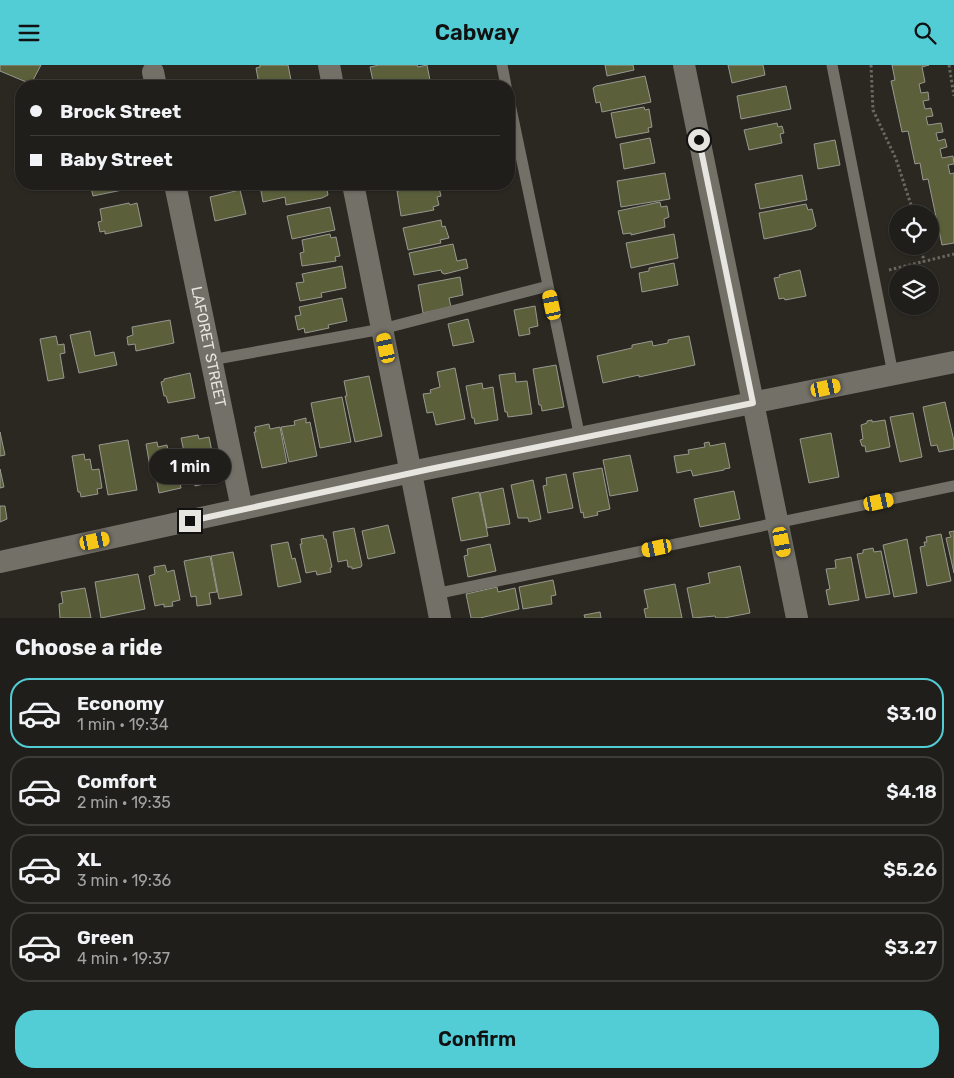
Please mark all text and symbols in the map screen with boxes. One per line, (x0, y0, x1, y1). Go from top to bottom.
icon: menu (15, 19, 43, 47)
text: Cabway (435, 19, 519, 46)
icon: search (911, 19, 939, 47)
text: Brock Street (60, 100, 181, 123)
route start (688, 129, 710, 151)
text: Baby Street (60, 148, 173, 171)
map controls (889, 205, 939, 315)
button: locate (889, 205, 939, 255)
button: layers (889, 265, 939, 315)
street label: LAFORET STREET (187, 285, 230, 409)
car (541, 289, 562, 321)
car (375, 332, 396, 364)
car (809, 378, 842, 398)
callout: 1 min (149, 449, 231, 483)
text: 1 min (170, 457, 210, 476)
car (862, 492, 895, 512)
route end (179, 510, 201, 532)
car (771, 526, 792, 558)
car (78, 531, 111, 551)
car (640, 538, 673, 558)
text: Choose a ride (15, 634, 162, 661)
icon: car (17, 691, 62, 736)
text: Economy (77, 692, 164, 715)
text: $3.10 (887, 702, 937, 725)
text: 1 min · 19:34 (77, 715, 169, 734)
icon: car (17, 769, 62, 814)
text: Comfort (77, 770, 157, 793)
text: $4.18 (886, 780, 937, 803)
text: 2 min · 19:35 (77, 793, 171, 812)
icon: car (17, 847, 62, 892)
text: XL (77, 848, 101, 871)
text: $5.26 (883, 858, 937, 881)
text: 3 min · 19:36 (77, 871, 171, 890)
icon: car (17, 925, 62, 970)
text: Green (77, 926, 134, 949)
text: $3.27 (884, 936, 937, 959)
text: 4 min · 19:37 (77, 949, 170, 968)
button: Confirm (15, 1010, 939, 1068)

